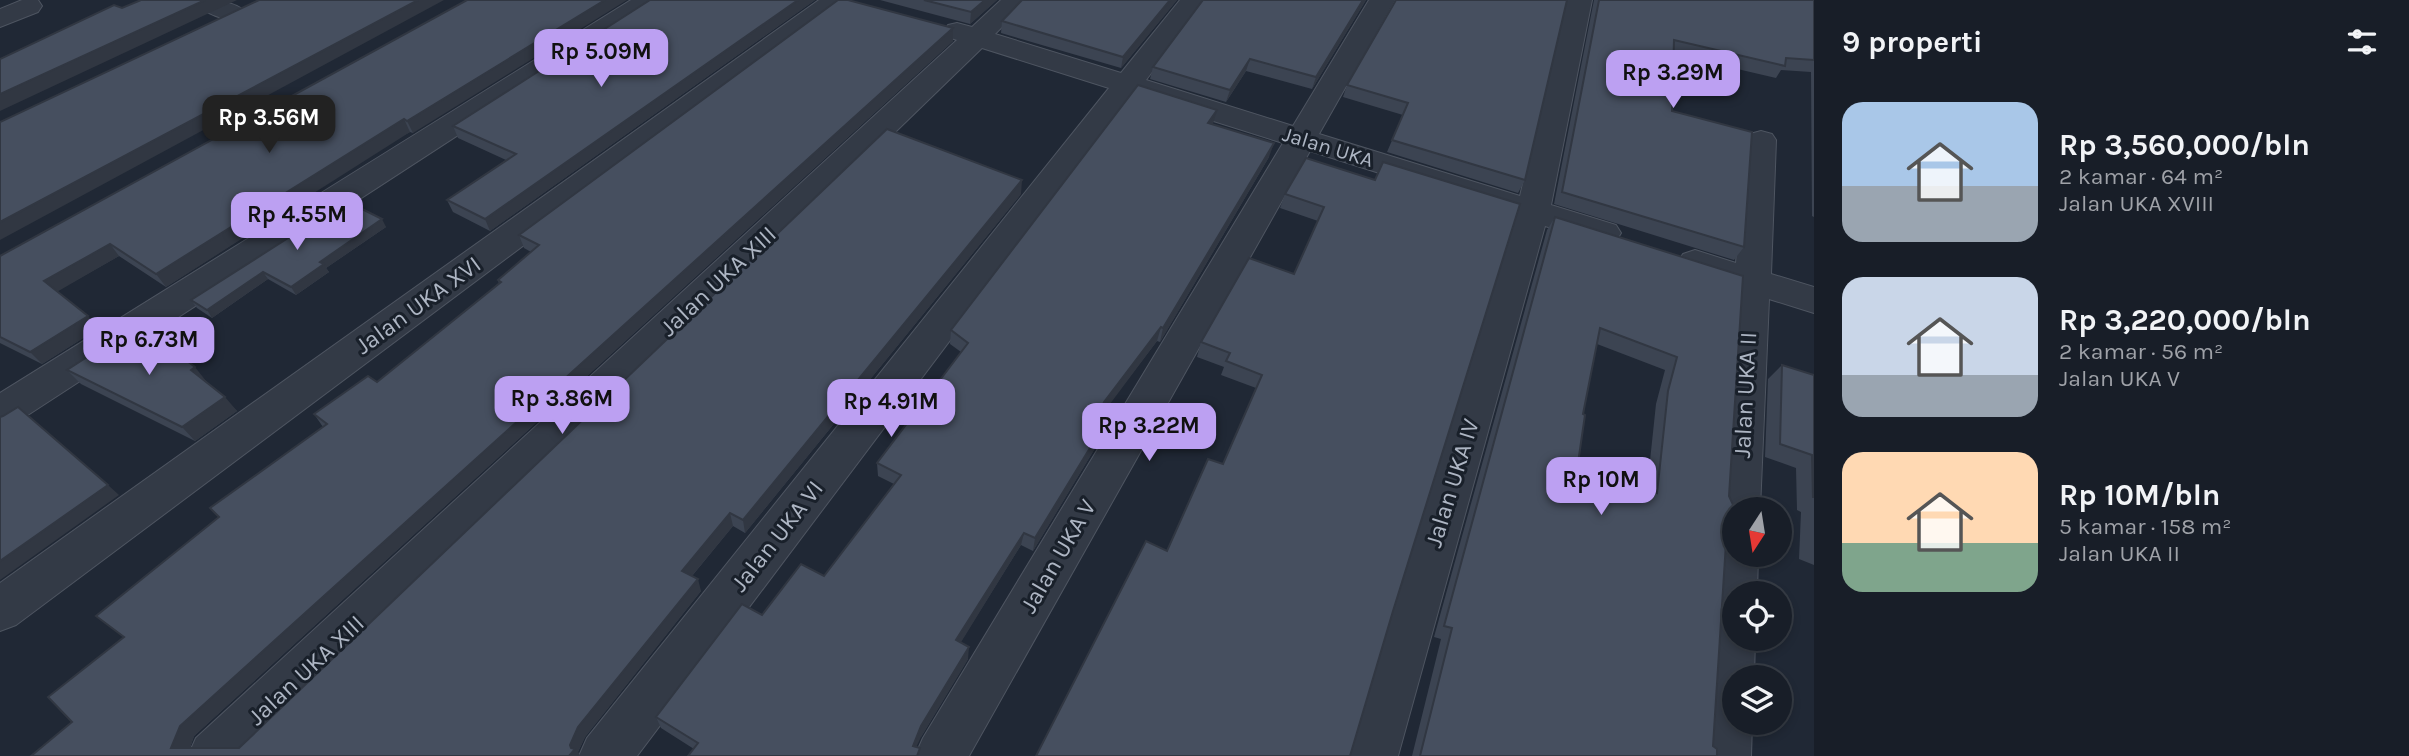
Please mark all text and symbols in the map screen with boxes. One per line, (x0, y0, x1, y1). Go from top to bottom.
icon: filters (2343, 23, 2381, 61)
text: 9 properti (1842, 24, 1983, 60)
pin: Rp 5.09M (529, 29, 673, 89)
text: Rp 5.09M (550, 38, 652, 65)
pin: Rp 3.29M (1601, 50, 1745, 110)
text: Rp 3.29M (1622, 59, 1724, 86)
pin: Rp 3.56M (197, 96, 341, 155)
text: Rp 3.56M (218, 104, 320, 131)
street label: Jalan UKA (1280, 122, 1376, 172)
text: Rp 3,560,000/bln (2059, 127, 2310, 163)
icon: home (1898, 130, 1982, 214)
text: 2 kamar · 64 m² (2059, 163, 2223, 190)
text: Jalan UKA XVIII (2059, 190, 2214, 217)
pin: Rp 4.55M (225, 192, 369, 252)
text: Rp 4.55M (247, 201, 347, 228)
street label: Jalan UKA XIII (654, 220, 782, 342)
street label: Jalan UKA XVI (350, 250, 486, 360)
text: Rp 3,220,000/bln (2059, 302, 2311, 338)
icon: home (1898, 305, 1982, 389)
pin: Rp 6.73M (77, 318, 221, 377)
text: Rp 6.73M (99, 326, 199, 353)
street label: Jalan UKA II (1728, 331, 1762, 459)
text: 2 kamar · 56 m² (2059, 338, 2223, 365)
text: Jalan UKA V (2059, 365, 2180, 392)
pin: Rp 3.86M (490, 376, 634, 436)
pin: Rp 4.91M (819, 380, 963, 439)
text: Rp 3.86M (511, 385, 613, 412)
text: Rp 4.91M (843, 388, 939, 415)
pin: Rp 3.22M (1077, 404, 1221, 463)
text: Rp 3.22M (1098, 412, 1200, 439)
street label: Jalan UKA IV (1419, 415, 1485, 551)
pin: Rp 10M (1544, 458, 1658, 517)
text: Rp 10M (1562, 466, 1640, 493)
street label: Jalan UKA VI (725, 475, 829, 597)
text: Rp 10M/bln (2059, 477, 2221, 513)
icon: home (1898, 480, 1982, 564)
street label: Jalan UKA V (1014, 494, 1102, 618)
north arrow (1722, 497, 1792, 567)
map controls (1722, 497, 1792, 735)
text: 5 kamar · 158 m² (2059, 513, 2232, 540)
text: Jalan UKA II (2059, 540, 2180, 567)
button: locate (1722, 581, 1792, 651)
street label: Jalan UKA XIII (242, 609, 370, 731)
button: layers (1722, 665, 1792, 735)

